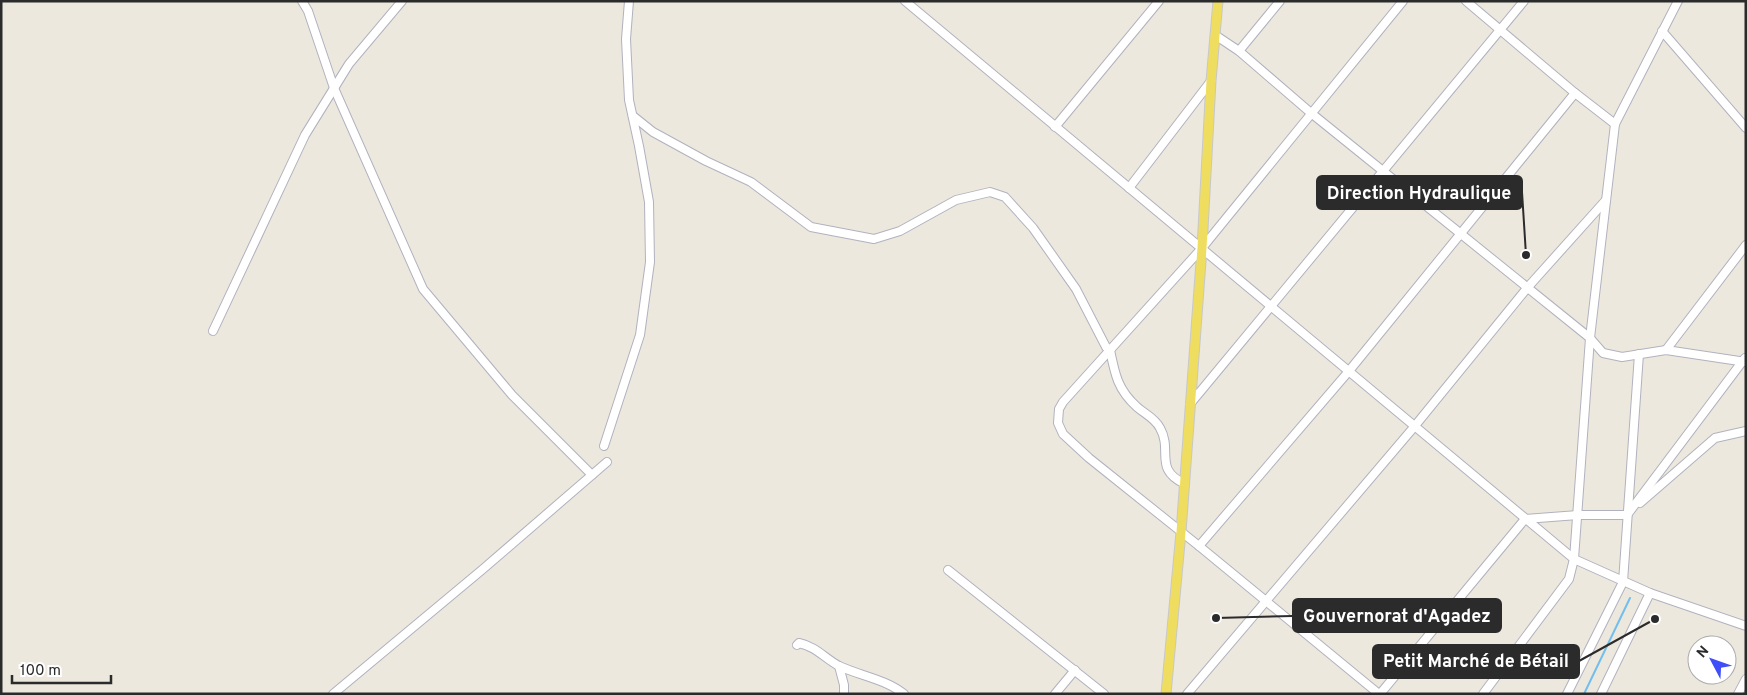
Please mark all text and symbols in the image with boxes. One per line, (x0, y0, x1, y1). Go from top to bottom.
callout: Direction Hydraulique (1317, 176, 1522, 209)
text: Direction Hydraulique (1327, 183, 1511, 206)
callout: Gouvernorat d'Agadez (1293, 599, 1501, 632)
text: Gouvernorat d'Agadez (1303, 606, 1491, 629)
north arrow (1687, 635, 1737, 685)
text: N (1694, 643, 1713, 662)
callout: Petit Marché de Bétail (1373, 645, 1579, 678)
text: Petit Marché de Bétail (1383, 651, 1569, 674)
scale bar (12, 652, 111, 684)
text: 100 m (20, 662, 61, 681)

